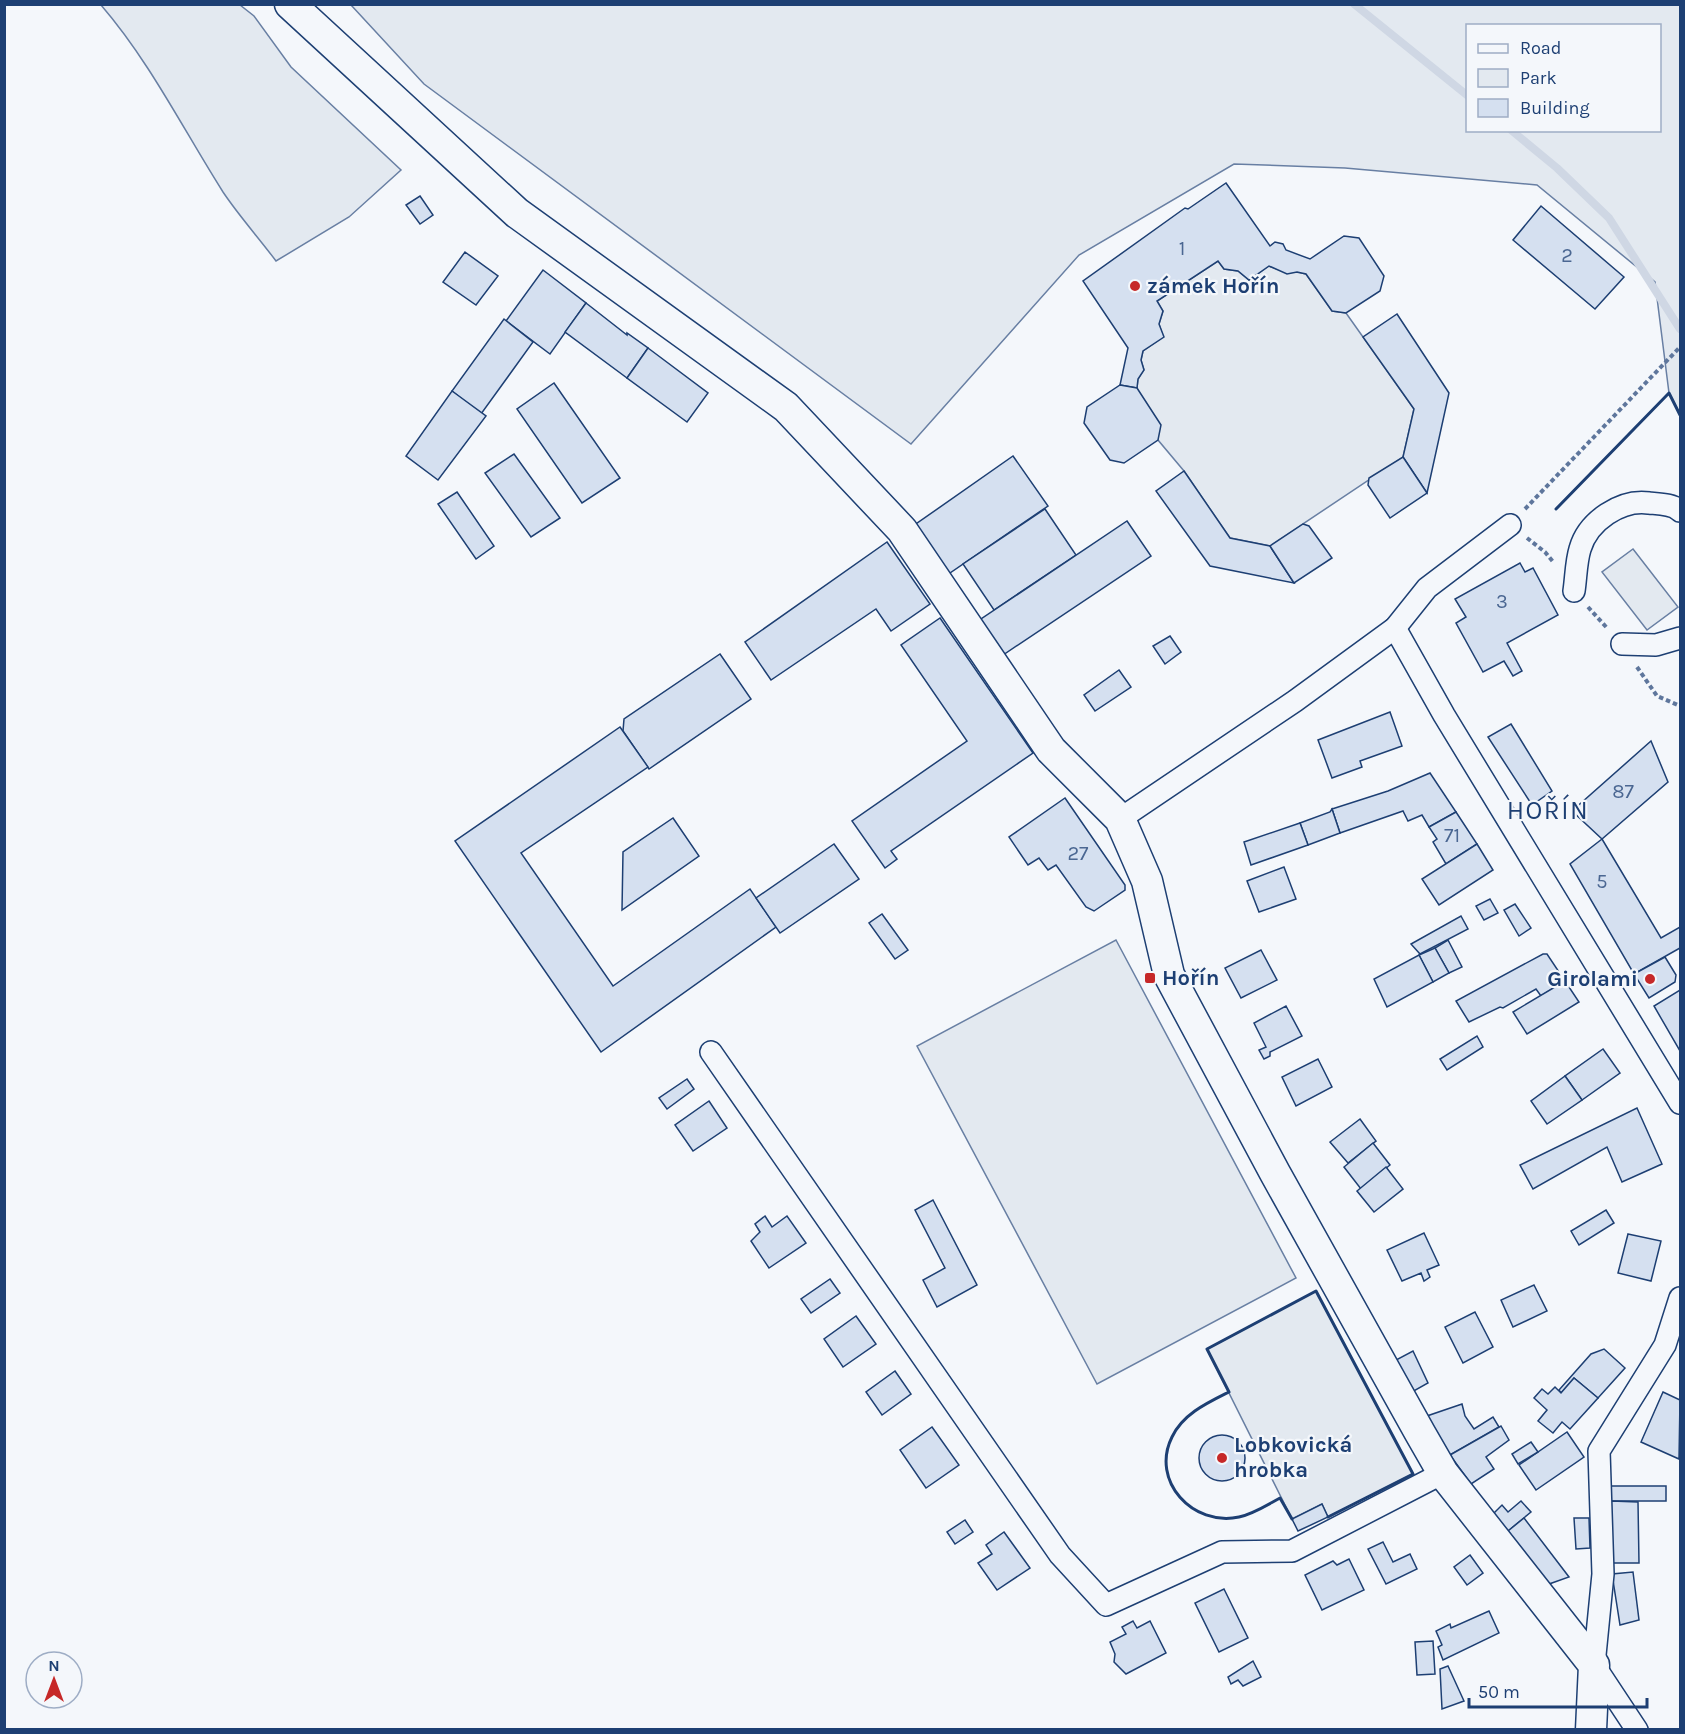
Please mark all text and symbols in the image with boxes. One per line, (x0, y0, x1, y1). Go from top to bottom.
legend (1466, 24, 1661, 132)
text: Road (1520, 37, 1561, 59)
text: Park (1520, 67, 1557, 89)
text: Building (1520, 97, 1590, 119)
house number: 1 (1179, 237, 1185, 260)
house number: 2 (1561, 244, 1573, 267)
place label: zámek Hořín (1147, 273, 1279, 299)
marker: zámek Hořín (1128, 279, 1142, 293)
house number: 3 (1496, 590, 1508, 613)
house number: 87 (1612, 780, 1634, 803)
district label: HOŘÍN (1507, 794, 1589, 826)
house number: 71 (1444, 824, 1460, 847)
house number: 27 (1068, 842, 1089, 865)
house number: 5 (1596, 870, 1608, 893)
place label: Hořín (1162, 965, 1220, 991)
place label: Girolami (1547, 966, 1638, 992)
marker: Hořín (1143, 971, 1157, 985)
marker: Girolami (1643, 972, 1657, 986)
place label: Lobkovická hrobka (1234, 1432, 1352, 1483)
marker: Lobkovická hrobka (1215, 1451, 1229, 1465)
north arrow (24, 1650, 84, 1710)
text: N (48, 1656, 60, 1675)
scale bar (1469, 1671, 1648, 1709)
text: 50 m (1478, 1681, 1520, 1703)

